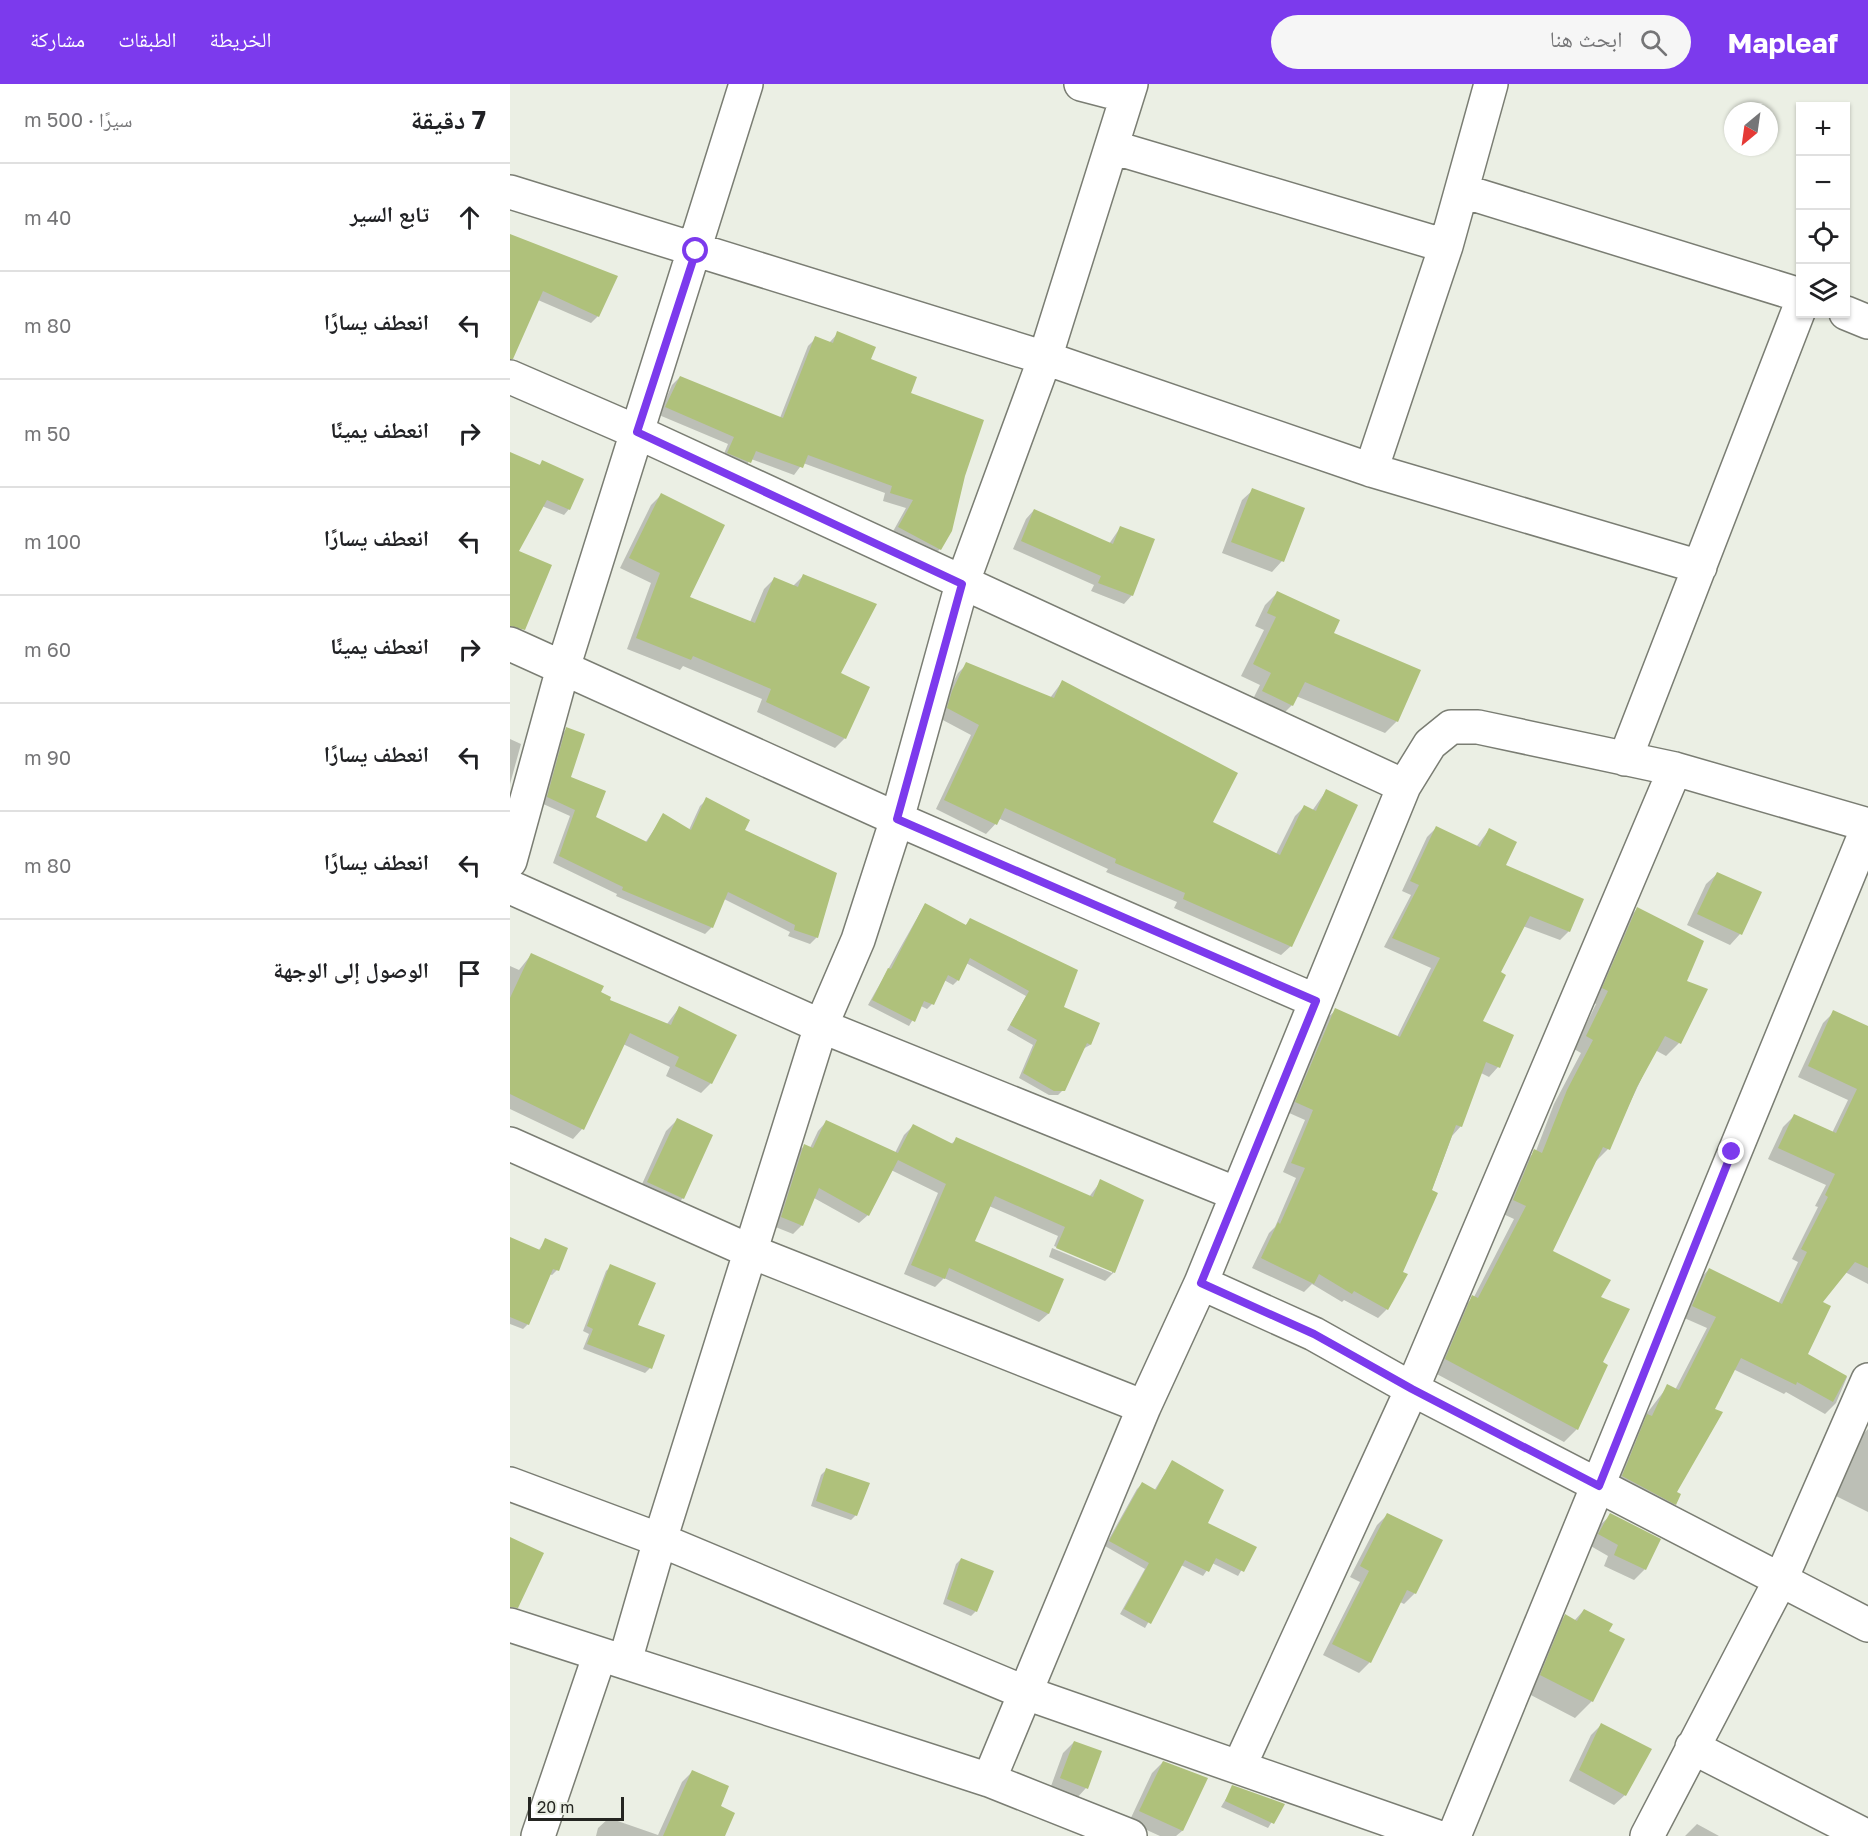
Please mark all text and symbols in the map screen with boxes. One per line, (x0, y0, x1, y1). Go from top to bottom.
search box (1271, 15, 1691, 69)
text: ابحث هنا (1550, 25, 1622, 52)
text: مشاركة (30, 26, 85, 52)
text: الطبقات (118, 26, 177, 52)
text: الخريطة (210, 26, 271, 52)
icon: search (1637, 26, 1670, 59)
text: Mapleaf (1727, 26, 1838, 59)
north arrow (1724, 102, 1778, 156)
map controls (1796, 102, 1850, 318)
button: + (1796, 102, 1850, 156)
text: 7 دقيقة (411, 104, 486, 135)
text: سيرًا · 500 m (24, 107, 132, 131)
button: − (1796, 156, 1850, 210)
text: تابع السير (350, 200, 429, 227)
icon: ahead (453, 201, 486, 234)
text: 40 m (24, 205, 71, 229)
button: locate (1796, 210, 1850, 264)
route start (682, 237, 708, 263)
button: layers (1796, 264, 1850, 318)
text: انعطف يسارًا (324, 308, 429, 335)
icon: left (453, 309, 486, 342)
text: 80 m (24, 313, 71, 337)
text: انعطف يمينًا (330, 416, 429, 443)
icon: right (453, 417, 486, 450)
text: 50 m (24, 421, 71, 445)
text: انعطف يسارًا (324, 524, 429, 551)
icon: left (453, 525, 486, 558)
text: 100 m (24, 529, 81, 553)
text: انعطف يمينًا (330, 632, 429, 659)
icon: right (453, 633, 486, 666)
text: 60 m (24, 637, 71, 661)
text: انعطف يسارًا (324, 740, 429, 767)
icon: left (453, 741, 486, 774)
text: 90 m (24, 745, 71, 769)
text: انعطف يسارًا (324, 848, 429, 875)
icon: left (453, 849, 486, 882)
text: 80 m (24, 853, 71, 877)
text: الوصول إلى الوجهة (273, 956, 429, 983)
icon: arrive (453, 957, 486, 990)
route end (1718, 1138, 1744, 1164)
scale bar (528, 1794, 624, 1822)
text: 20 m (537, 1797, 574, 1817)

